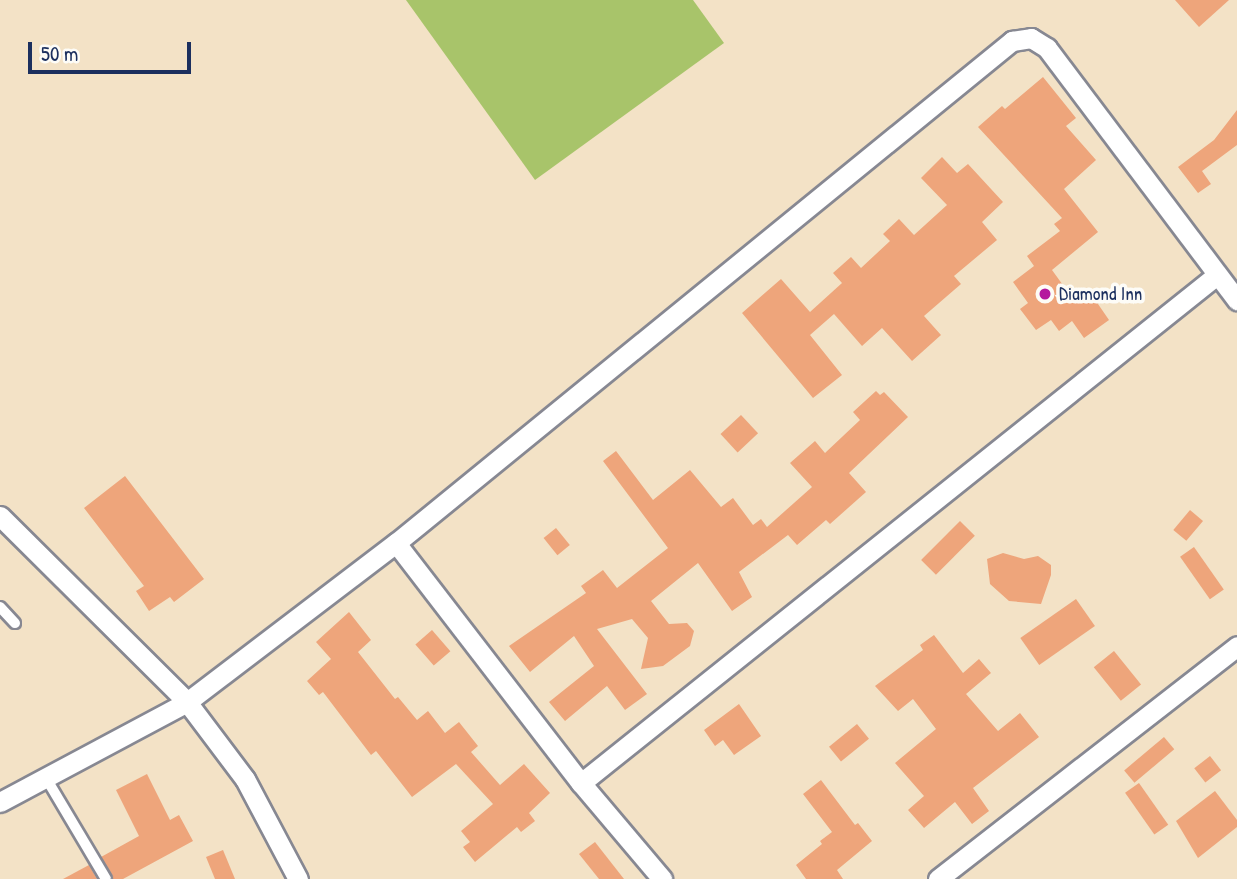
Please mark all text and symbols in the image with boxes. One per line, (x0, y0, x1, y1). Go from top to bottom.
scale bar (32, 28, 194, 72)
text: 50 m (41, 39, 78, 68)
place label: Diamond Inn (1059, 283, 1142, 305)
marker: Diamond Inn (1037, 286, 1053, 302)

